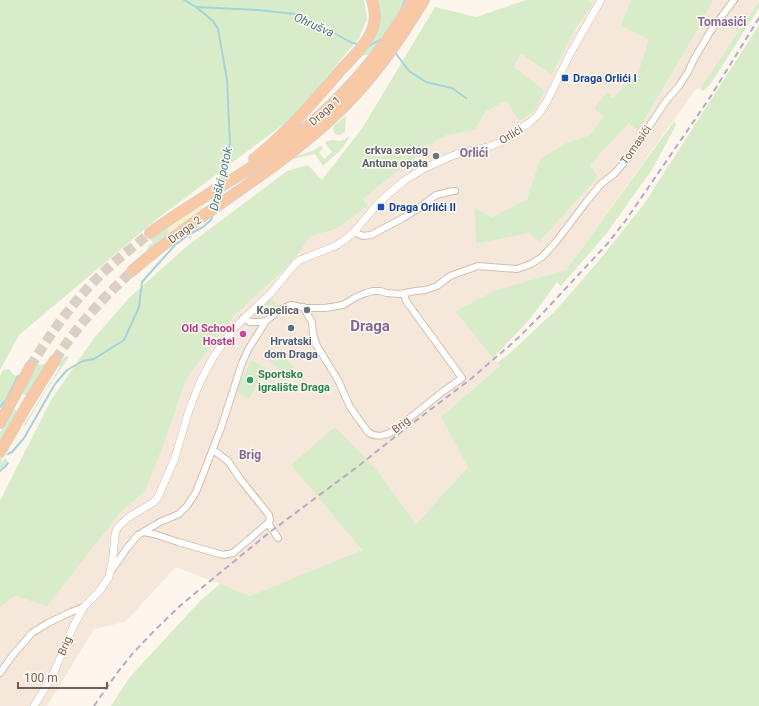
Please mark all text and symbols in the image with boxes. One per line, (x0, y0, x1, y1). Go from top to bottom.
water label: Ohrušva (292, 10, 336, 40)
district label: Tomasići (698, 15, 746, 29)
place label: Draga Orlići I (573, 72, 637, 85)
marker: Draga Orlići I (560, 73, 570, 83)
street label: Draga 1 (307, 94, 343, 128)
street label: Orlići (497, 123, 525, 147)
street label: Tomasići (618, 123, 654, 167)
place label: crkva svetog Antuna opata (362, 144, 428, 170)
water label: Draški potok (207, 145, 235, 212)
district label: Orlići (460, 146, 488, 160)
marker: crkva svetog Antuna opata (431, 151, 441, 161)
place label: Draga Orlići II (389, 201, 456, 214)
marker: Draga Orlići II (376, 202, 386, 212)
street label: Draga 2 (166, 214, 204, 246)
place label: Kapelica (257, 304, 299, 317)
marker: Kapelica (302, 305, 312, 315)
district label: Draga (350, 317, 390, 335)
place label: Old School Hostel (182, 322, 235, 348)
marker: Hrvatski dom Draga (286, 323, 296, 333)
marker: Old School Hostel (238, 329, 248, 339)
place label: Hrvatski dom Draga (264, 335, 318, 361)
place label: Sportsko igralište Draga (258, 368, 330, 394)
marker: Sportsko igralište Draga (245, 375, 255, 385)
street label: Brig (389, 414, 413, 436)
district label: Brig (239, 448, 261, 462)
street label: Brig (55, 635, 75, 657)
scale bar (18, 664, 107, 690)
text: 100 m (24, 671, 58, 685)

